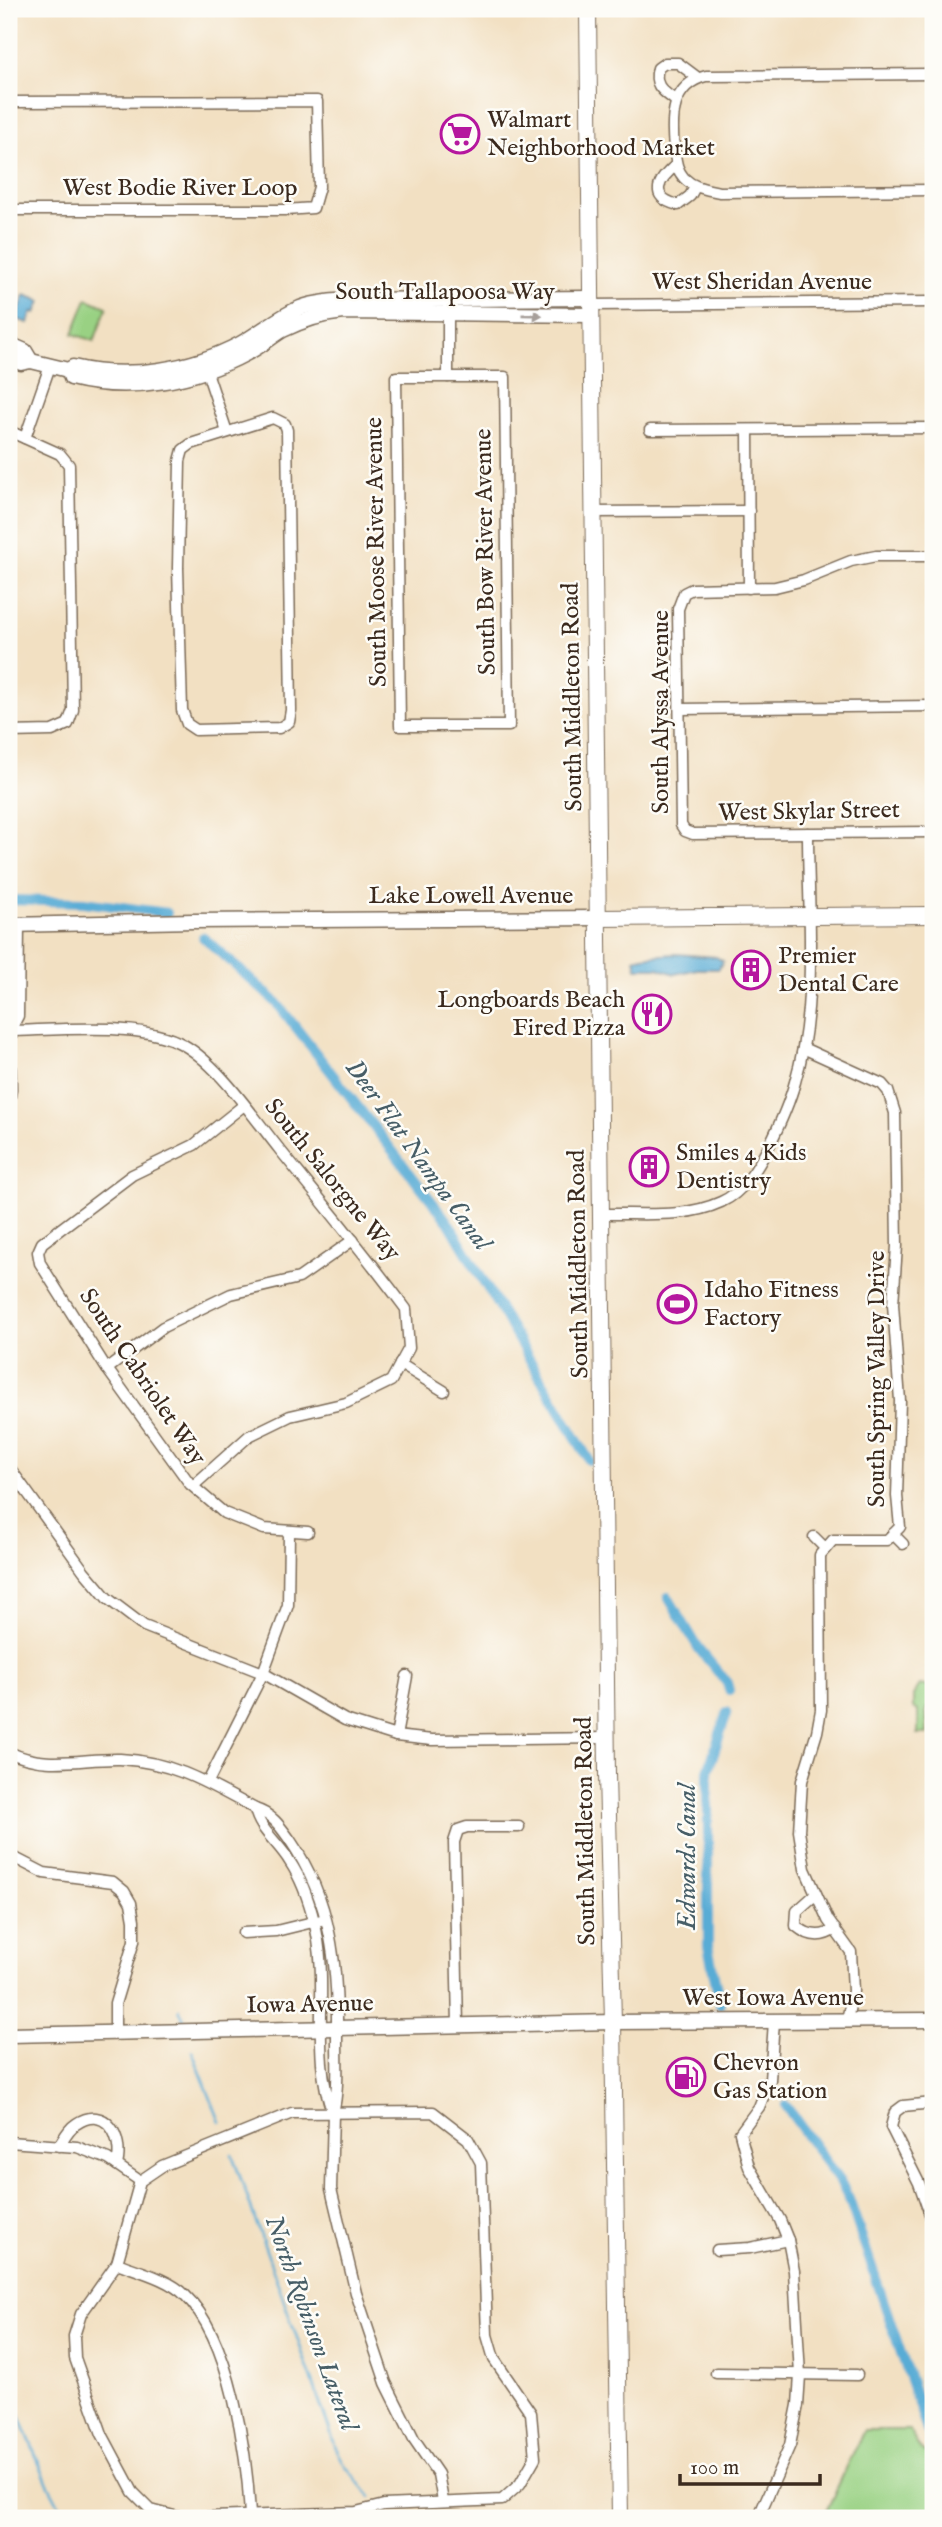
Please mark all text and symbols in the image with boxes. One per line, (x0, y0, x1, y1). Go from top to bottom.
place label: Walmart Neighborhood Market (487, 105, 715, 164)
supermarket icon: Walmart Neighborhood Market (439, 113, 481, 155)
street label: West Bodie River Loop (63, 173, 297, 204)
street label: West Sheridan Avenue (652, 267, 872, 298)
street label: South Tallapoosa Way (335, 277, 555, 308)
one-way arrow (521, 309, 543, 321)
street label: South Moose River Avenue (359, 417, 395, 687)
street label: South Bow River Avenue (468, 428, 504, 676)
street label: South Middleton Road (555, 582, 590, 812)
street label: South Alyssa Avenue (646, 610, 677, 814)
street label: West Skylar Street (718, 795, 900, 829)
street label: Lake Lowell Avenue (369, 881, 573, 912)
place label: Premier Dental Care (778, 941, 899, 1000)
building icon: Premier Dental Care (730, 949, 772, 991)
place label: Longboards Beach Fired Pizza (437, 985, 626, 1044)
restaurant icon: Longboards Beach Fired Pizza (631, 993, 673, 1035)
water label: Deer Flat Nampa Canal (337, 1053, 500, 1259)
street label: South Salorgne Way (257, 1093, 407, 1268)
place label: Smiles 4 Kids Dentistry (676, 1138, 806, 1197)
building icon: Smiles 4 Kids Dentistry (628, 1146, 670, 1188)
street label: South Middleton Road (561, 1149, 596, 1379)
street label: South Spring Valley Drive (862, 1251, 893, 1507)
place label: Idaho Fitness Factory (704, 1275, 839, 1334)
street label: South Cabriolet Way (71, 1283, 213, 1471)
sports icon: Idaho Fitness Factory (656, 1283, 698, 1325)
street label: South Middleton Road (568, 1716, 603, 1946)
water label: Edwards Canal (671, 1782, 704, 1931)
street label: West Iowa Avenue (682, 1983, 864, 2014)
street label: Iowa Avenue (246, 1988, 374, 2022)
place label: Chevron Gas Station (713, 2048, 827, 2107)
fuel station icon: Chevron Gas Station (665, 2056, 707, 2098)
water label: North Robinson Lateral (257, 2211, 366, 2437)
scale bar (680, 2443, 820, 2487)
text: 100 m (690, 2455, 739, 2482)

